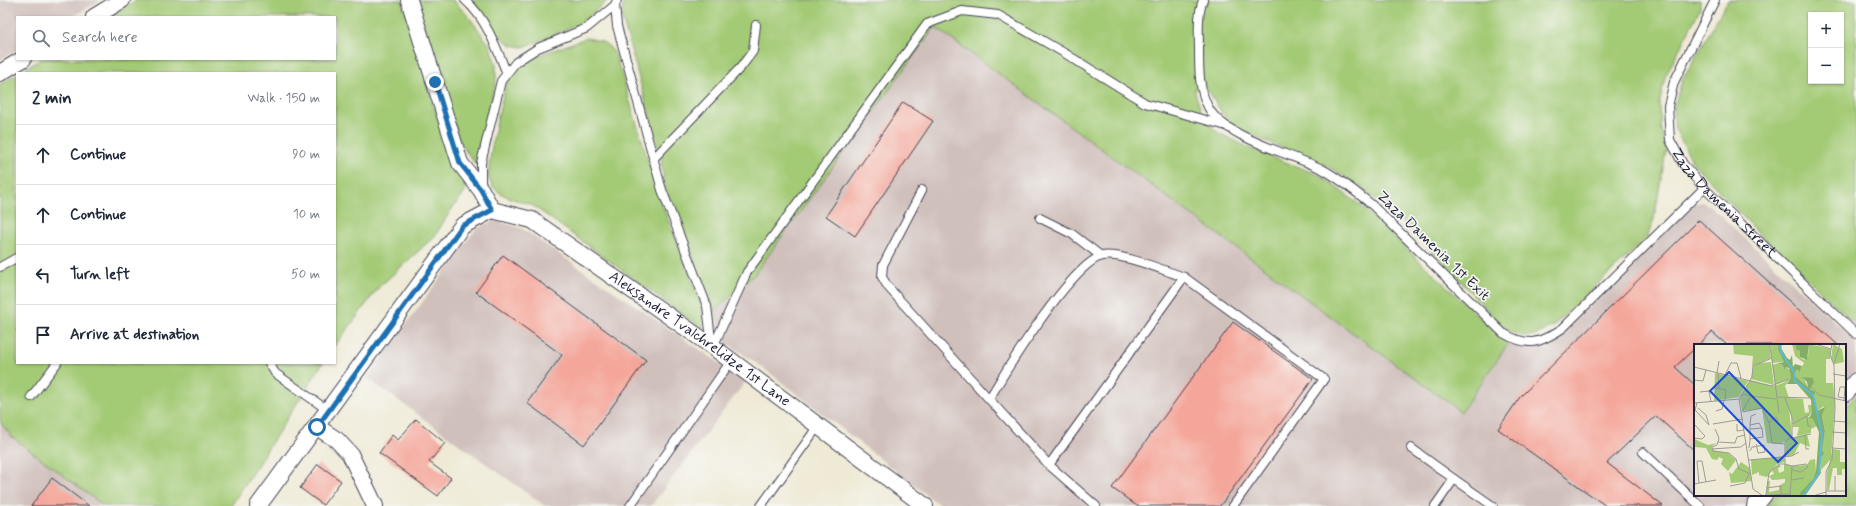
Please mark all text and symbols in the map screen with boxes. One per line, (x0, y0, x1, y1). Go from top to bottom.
map controls (1808, 12, 1844, 84)
button: + (1808, 12, 1844, 48)
search box (16, 16, 336, 60)
icon: search (30, 27, 52, 49)
text: Search here (62, 28, 138, 48)
button: − (1808, 48, 1844, 84)
route end (426, 73, 444, 91)
text: 2 min (32, 87, 72, 109)
text: Walk · 150 m (247, 90, 320, 107)
icon: ahead (32, 144, 54, 166)
text: Continue (70, 145, 126, 165)
street label: Zaza Damenia Street (1666, 145, 1781, 263)
text: 90 m (292, 146, 320, 163)
street label: Zaza Damenia 1st Exit (1372, 187, 1494, 306)
icon: ahead (32, 204, 54, 226)
text: Continue (70, 205, 126, 225)
text: 10 m (293, 206, 320, 223)
icon: left (32, 264, 54, 286)
text: Turn left (70, 265, 130, 285)
text: 50 m (291, 266, 320, 283)
street label: Aleksandre Tvalchrelidze 1st Lane (604, 267, 794, 412)
icon: arrive (32, 324, 54, 346)
text: Arrive at destination (70, 325, 199, 345)
inset map (1694, 344, 1846, 496)
route start (308, 418, 326, 436)

